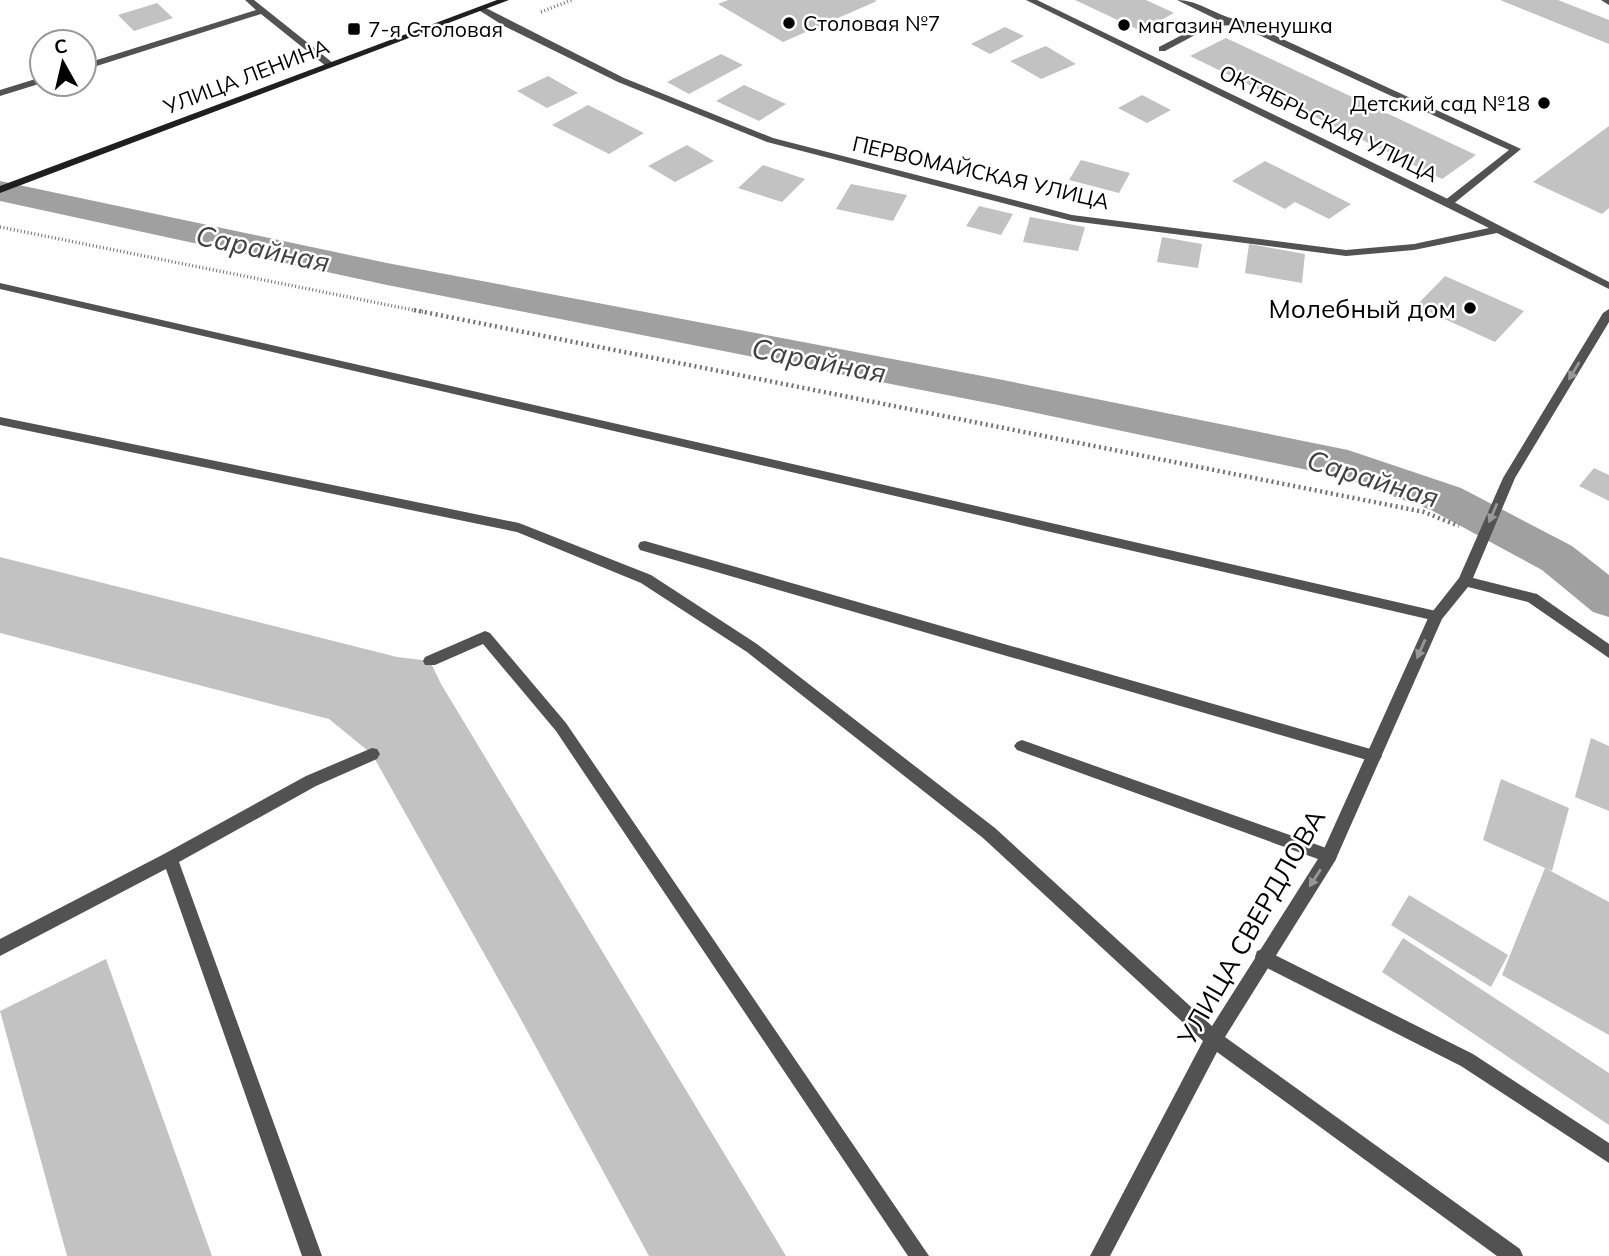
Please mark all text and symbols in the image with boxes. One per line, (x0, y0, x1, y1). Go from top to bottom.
place label: Столовая №7 (803, 10, 940, 36)
place label: магазин Аленушка (1138, 12, 1333, 38)
marker: Столовая №7 (781, 15, 797, 31)
place label: 7-я Столовая (368, 16, 503, 42)
marker: магазин Аленушка (1116, 17, 1132, 33)
marker: 7-я Столовая (346, 21, 362, 37)
north arrow (28, 28, 98, 98)
street label: УЛИЦА ЛЕНИНА (159, 32, 333, 120)
text: С (53, 33, 69, 59)
street label: ОКТЯБРЬСКАЯ УЛИЦА (1215, 59, 1443, 188)
place label: Детский сад №18 (1350, 90, 1530, 116)
marker: Детский сад №18 (1536, 95, 1552, 111)
street label: ПЕРВОМАЙСКАЯ УЛИЦА (850, 130, 1113, 214)
water label: Сарайная (193, 217, 333, 279)
place label: Молебный дом (1268, 292, 1456, 325)
marker: Молебный дом (1462, 300, 1478, 316)
water label: Сарайная (749, 330, 889, 390)
one-way arrow (1567, 362, 1580, 381)
water label: Сарайная (1303, 441, 1443, 515)
one-way arrow (1487, 503, 1499, 523)
one-way arrow (1415, 639, 1426, 660)
street label: УЛИЦА СВЕРДЛОВА (1169, 803, 1332, 1052)
one-way arrow (1309, 868, 1322, 887)

